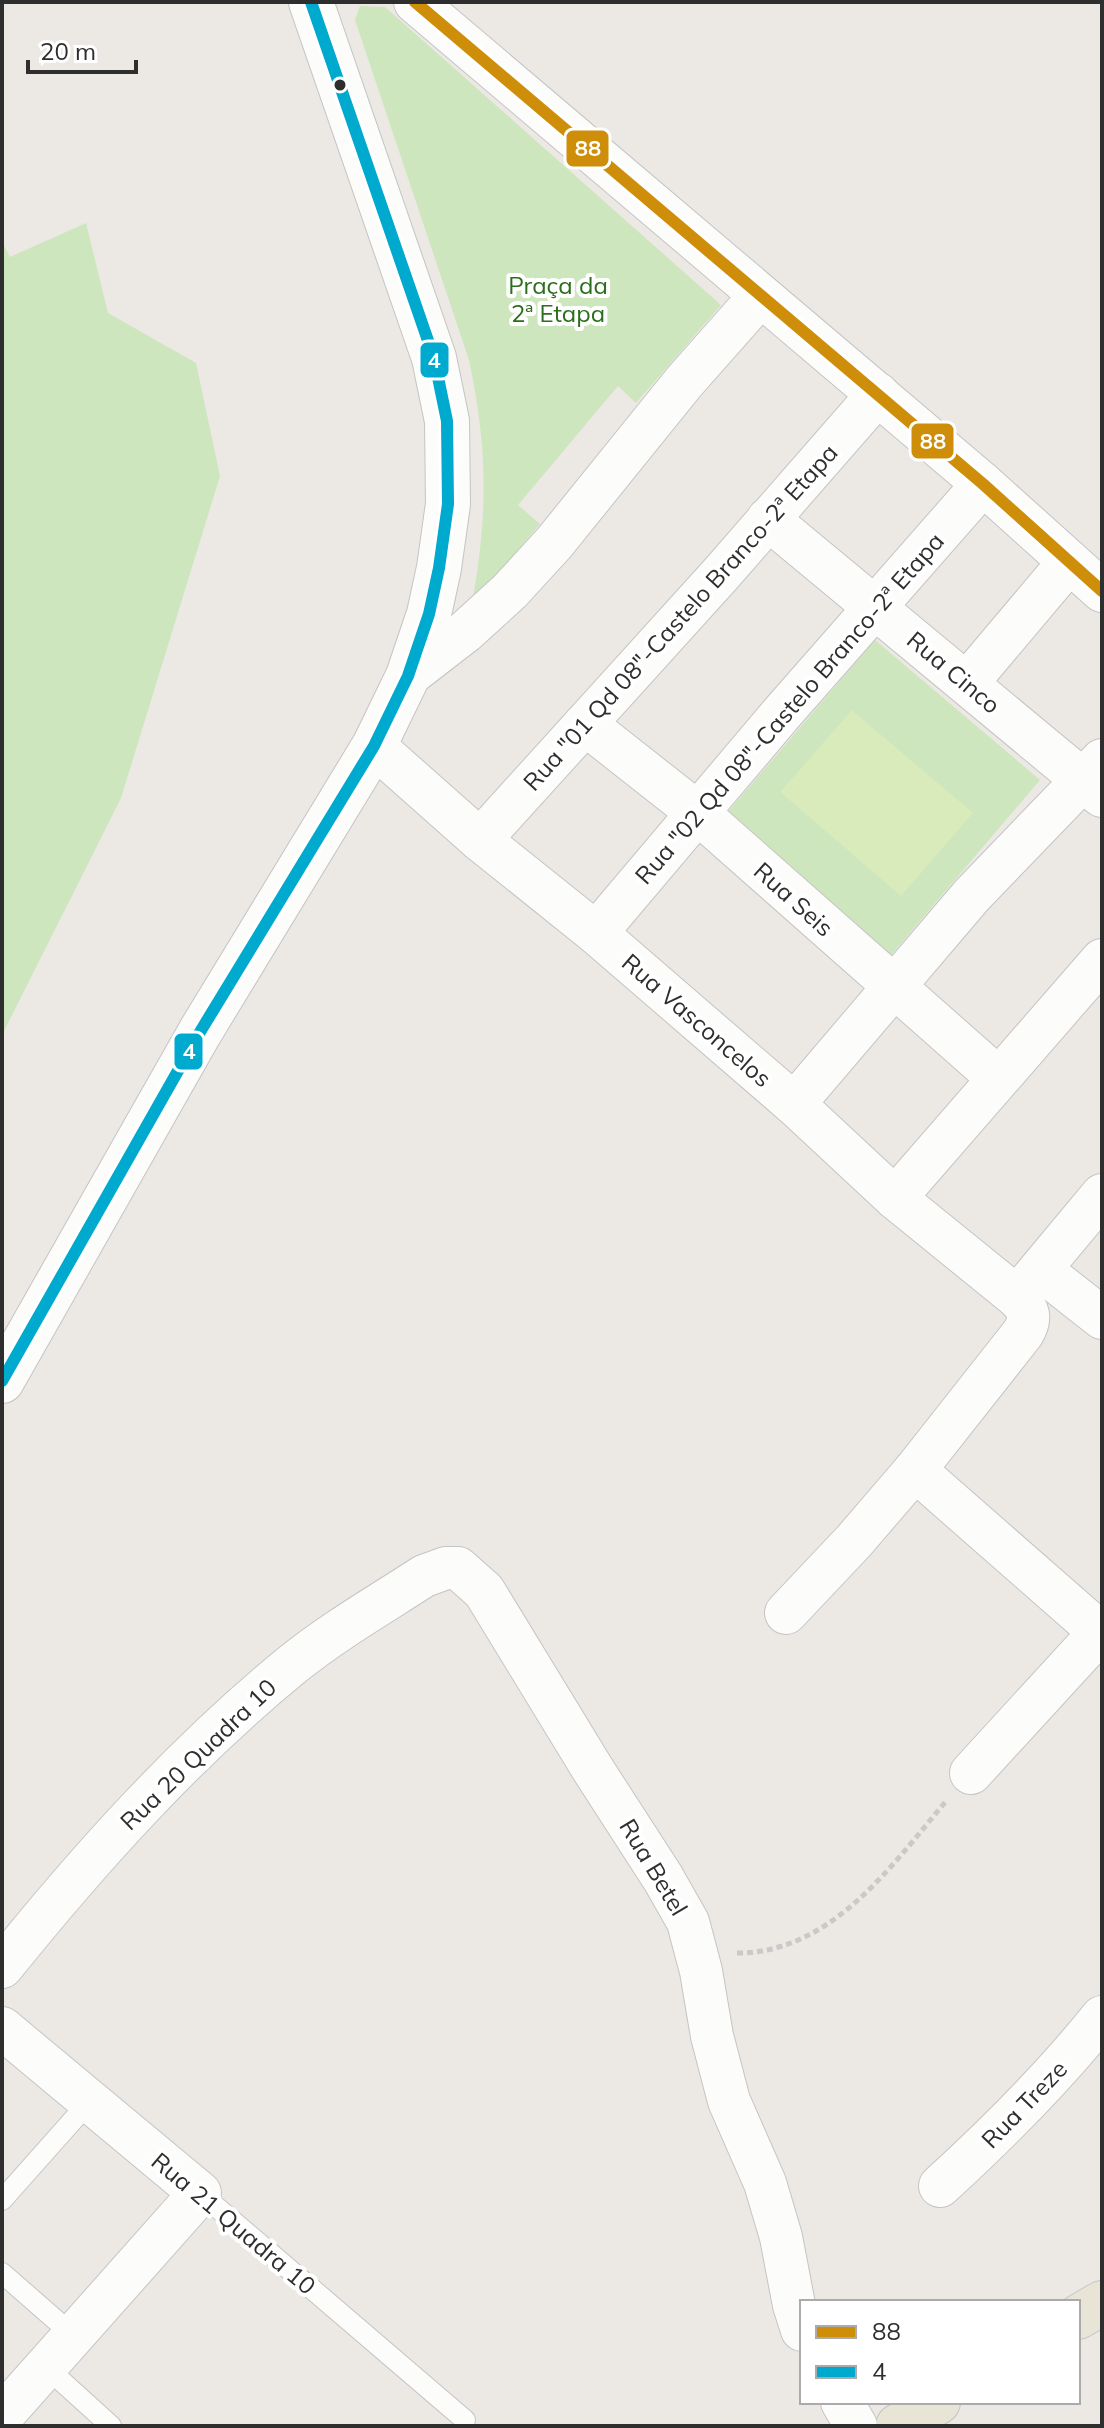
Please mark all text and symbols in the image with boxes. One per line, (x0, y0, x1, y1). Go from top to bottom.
scale bar (28, 24, 136, 74)
text: 20 m (40, 36, 96, 66)
unlabelled marker (332, 77, 348, 93)
line badge: 88 (565, 129, 610, 168)
text: 88 (575, 134, 601, 162)
park label: Praça da 2ª Etapa (508, 270, 608, 328)
line badge: 4 (419, 341, 450, 379)
text: 4 (427, 346, 441, 374)
line badge: 88 (910, 422, 955, 460)
text: 88 (920, 427, 946, 455)
street label: Rua "01 Qd 08"-Castelo Branco-2ª Etapa (516, 438, 844, 796)
street label: Rua "02 Qd 08"-Castelo Branco-2ª Etapa (628, 526, 950, 890)
street label: Rua Cinco (901, 624, 1007, 720)
street label: Rua Seis (748, 855, 840, 943)
street label: Rua Vasconcelos (616, 947, 778, 1093)
line badge: 4 (173, 1032, 204, 1071)
text: 4 (182, 1037, 196, 1065)
street label: Rua 20 Quadra 10 (114, 1672, 282, 1836)
street label: Rua Betel (613, 1813, 695, 1921)
street label: Rua Treze (975, 2054, 1073, 2154)
street label: Rua 21 Quadra 10 (146, 2145, 322, 2301)
legend (800, 2300, 1080, 2404)
text: 88 (872, 2316, 901, 2346)
text: 4 (872, 2356, 886, 2386)

